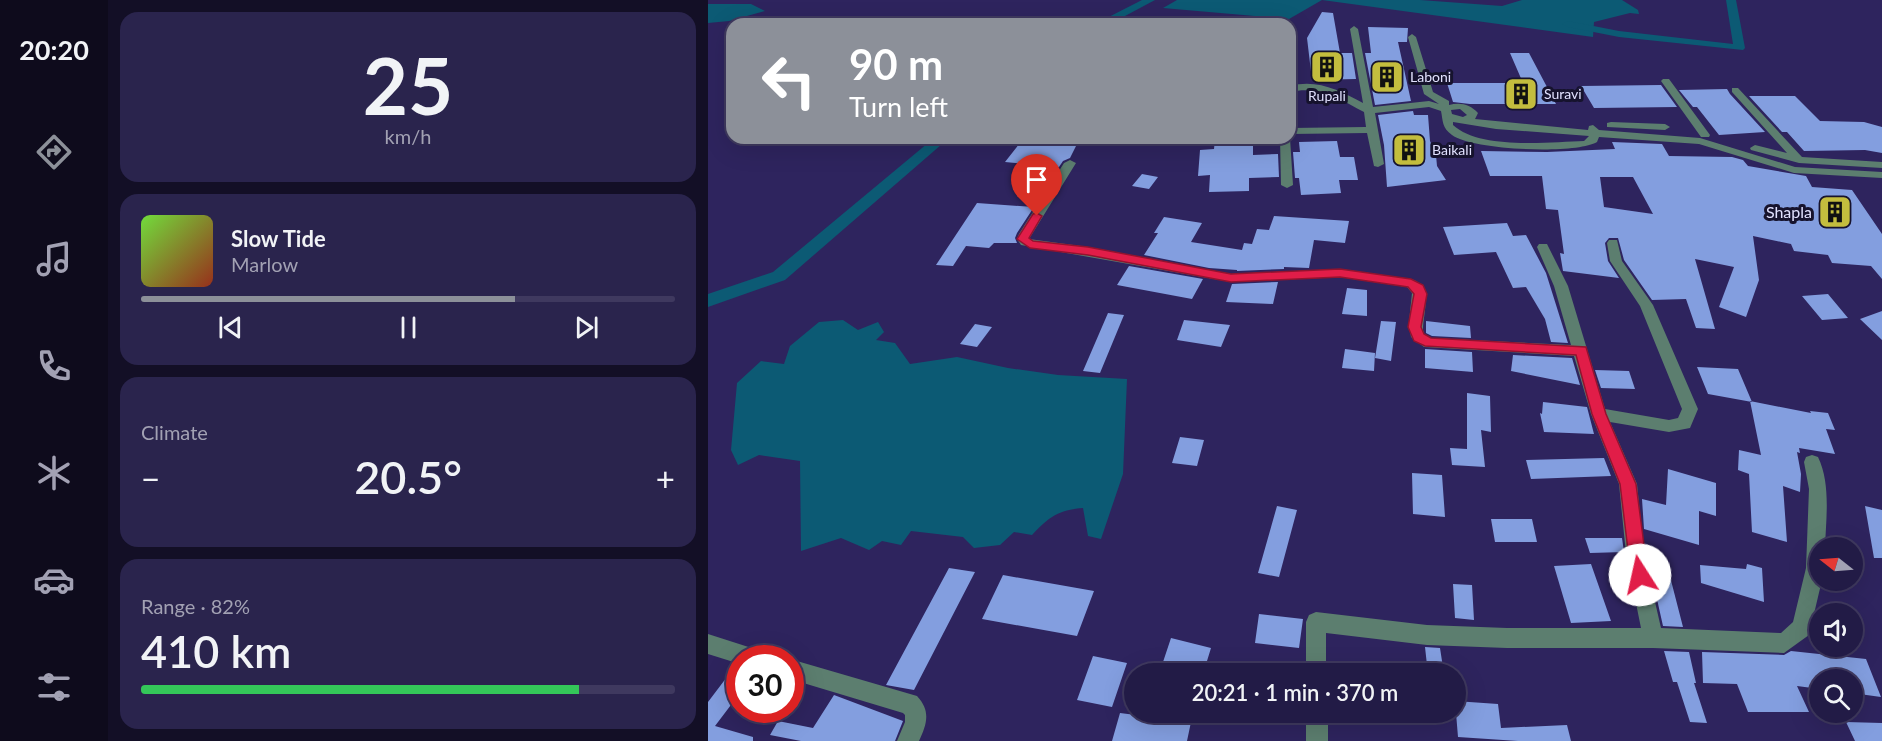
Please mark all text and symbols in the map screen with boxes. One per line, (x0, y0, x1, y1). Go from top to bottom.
text: 20:20 (19, 33, 89, 66)
text: 25 (363, 38, 453, 132)
text: 90 m (849, 39, 943, 89)
icon: left (750, 42, 828, 120)
building icon: Rupali (1309, 49, 1345, 85)
building icon: Laboni (1369, 59, 1405, 95)
place label: Laboni (1410, 68, 1451, 85)
building icon: Suravi (1503, 76, 1539, 112)
place label: Suravi (1544, 85, 1582, 102)
place label: Rupali (1308, 87, 1346, 104)
text: Turn left (849, 90, 948, 123)
text: km/h (385, 124, 431, 148)
icon: directions (33, 131, 75, 173)
building icon: Baikali (1391, 132, 1427, 168)
place label: Baikali (1432, 141, 1472, 158)
pin (1011, 154, 1062, 216)
icon: arrive (1020, 163, 1053, 196)
building icon: Shapla (1817, 194, 1853, 230)
place label: Shapla (1766, 202, 1812, 221)
text: Slow Tide (231, 225, 326, 252)
icon: music (33, 238, 75, 280)
text: Marlow (231, 252, 298, 276)
icon: previous (214, 311, 247, 344)
icon: pause (392, 311, 425, 344)
icon: next (570, 311, 603, 344)
icon: phone (33, 345, 75, 387)
text: Climate (141, 420, 208, 444)
text: 20.5° (354, 450, 462, 504)
icon: climate (33, 452, 75, 494)
text: − (141, 458, 160, 498)
text: + (656, 458, 675, 498)
north arrow (1809, 537, 1863, 591)
map controls (1809, 537, 1863, 723)
position arrow (1608, 543, 1672, 607)
icon: car (33, 559, 75, 601)
text: Range · 82% (141, 594, 250, 618)
button: sound (1809, 603, 1863, 657)
text: 410 km (141, 624, 291, 678)
speed limit sign: 30 (726, 645, 804, 723)
icon: filters (33, 666, 75, 708)
button: search (1809, 669, 1863, 723)
text: 20:21 · 1 min · 370 m (1192, 679, 1398, 706)

